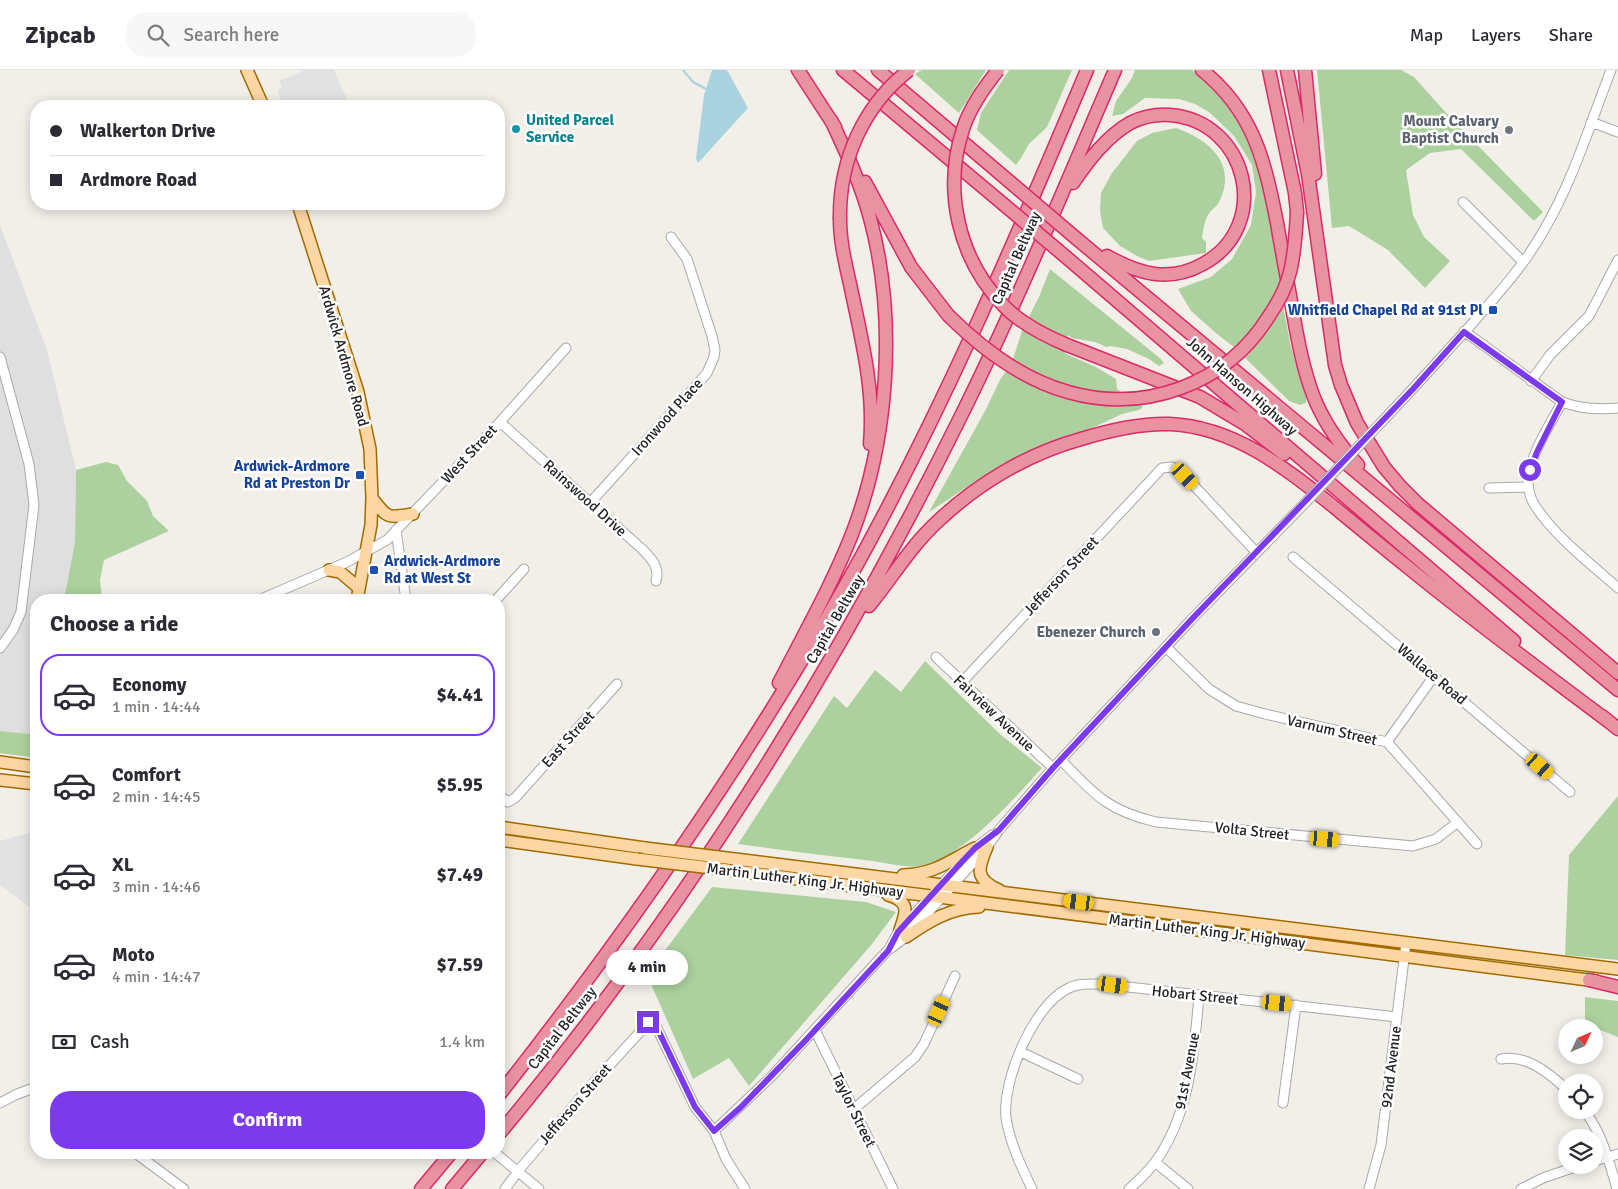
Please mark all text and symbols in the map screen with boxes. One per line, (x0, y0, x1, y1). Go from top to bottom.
search box (126, 12, 476, 57)
text: Zipcab (25, 20, 96, 50)
icon: search (144, 21, 172, 49)
text: Search here (184, 23, 279, 47)
text: Map (1410, 24, 1443, 46)
text: Layers (1471, 24, 1521, 46)
text: Share (1549, 24, 1593, 46)
place label: United Parcel Service (526, 111, 614, 146)
place label: Mount Calvary Baptist Church (1402, 112, 1500, 147)
text: Walkerton Drive (80, 119, 216, 143)
marker: United Parcel Service (510, 123, 522, 135)
marker: Mount Calvary Baptist Church (1503, 124, 1515, 136)
text: Ardmore Road (80, 168, 197, 192)
street label: Capital Beltway (987, 209, 1045, 307)
street label: Ardwick Ardmore Road (315, 283, 373, 429)
place label: Whitfield Chapel Rd at 91st Pl (1288, 301, 1483, 319)
marker: Whitfield Chapel Rd at 91st Pl (1487, 304, 1499, 316)
street label: John Hanson Highway (1183, 333, 1301, 439)
street label: Ironwood Place (628, 375, 706, 459)
street label: West Street (437, 421, 501, 487)
street label: Rainswood Drive (539, 456, 631, 540)
place label: Ardwick-Ardmore Rd at Preston Dr (234, 457, 350, 492)
route start (1519, 459, 1541, 481)
car (1169, 460, 1200, 492)
marker: Ardwick-Ardmore Rd at Preston Dr (354, 469, 366, 481)
street label: Jefferson Street (1020, 533, 1102, 619)
place label: Ardwick-Ardmore Rd at West St (384, 552, 500, 587)
marker: Ardwick-Ardmore Rd at West St (368, 564, 380, 576)
street label: Capital Beltway (802, 571, 868, 667)
text: Choose a ride (50, 610, 178, 637)
place label: Ebenezer Church (1036, 623, 1146, 641)
marker: Ebenezer Church (1150, 626, 1162, 638)
street label: Wallace Road (1393, 639, 1471, 709)
street label: Fairview Avenue (950, 671, 1038, 755)
icon: car (52, 673, 97, 718)
text: Economy (112, 673, 186, 697)
text: $4.41 (437, 683, 483, 707)
text: 1 min · 14:44 (112, 697, 201, 717)
street label: East Street (538, 707, 598, 771)
street label: Varnum Street (1285, 711, 1379, 749)
car (1523, 750, 1556, 782)
icon: car (52, 763, 97, 808)
text: Comfort (112, 763, 181, 787)
text: $5.95 (437, 773, 483, 797)
text: 2 min · 14:45 (112, 787, 201, 807)
street label: Volta Street (1214, 818, 1290, 844)
car (1309, 830, 1340, 848)
icon: car (52, 853, 97, 898)
text: XL (112, 853, 134, 877)
street label: Martin Luther King Jr. Highway (706, 859, 904, 901)
text: $7.49 (437, 863, 483, 887)
text: 3 min · 14:46 (112, 877, 201, 897)
car (1063, 893, 1094, 911)
street label: Martin Luther King Jr. Highway (1108, 910, 1306, 952)
icon: car (52, 943, 97, 988)
text: Moto (112, 943, 155, 967)
callout: 4 min (607, 950, 689, 984)
text: $7.59 (437, 953, 483, 977)
text: 4 min (628, 957, 666, 977)
text: 4 min · 14:47 (112, 967, 201, 987)
car (1097, 975, 1128, 995)
street label: Hobart Street (1151, 982, 1239, 1008)
street label: Capital Beltway (524, 983, 600, 1073)
car (926, 994, 951, 1028)
car (1261, 994, 1292, 1012)
route end (637, 1011, 659, 1033)
north arrow (1558, 1019, 1602, 1064)
map controls (1558, 1019, 1603, 1174)
street label: 92nd Avenue (1377, 1025, 1405, 1109)
icon: cash (50, 1028, 78, 1056)
text: Cash (90, 1030, 130, 1054)
street label: 91st Avenue (1171, 1031, 1203, 1111)
text: 1.4 km (439, 1032, 485, 1052)
street label: Jefferson Street (535, 1060, 615, 1148)
street label: Taylor Street (828, 1070, 880, 1150)
button: locate (1558, 1074, 1603, 1119)
button: Confirm (50, 1091, 485, 1149)
button: layers (1558, 1129, 1603, 1174)

